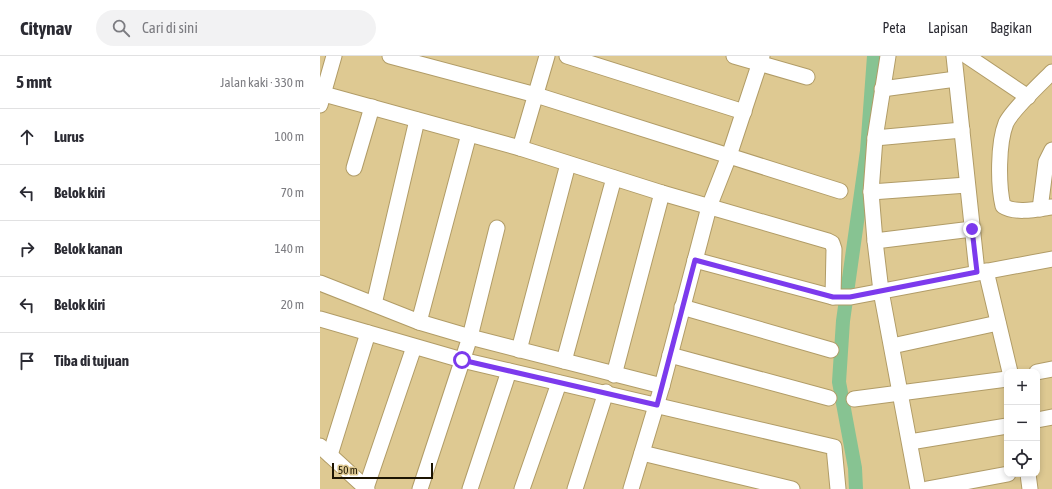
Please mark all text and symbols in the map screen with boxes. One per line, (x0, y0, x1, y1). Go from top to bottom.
search box (96, 10, 376, 46)
text: Citynav (20, 17, 72, 39)
icon: search (110, 17, 132, 39)
text: Cari di sini (142, 19, 198, 36)
text: Peta (882, 20, 906, 36)
text: Lapisan (928, 20, 968, 36)
text: Bagikan (990, 20, 1032, 36)
text: 5 mnt (16, 72, 52, 92)
text: Jalan kaki · 330 m (220, 75, 304, 90)
icon: ahead (16, 126, 38, 148)
text: Lurus (54, 128, 84, 145)
text: 100 m (275, 129, 304, 144)
icon: left (16, 182, 38, 204)
text: Belok kiri (54, 184, 105, 201)
text: 70 m (281, 185, 304, 200)
route end (963, 220, 981, 238)
icon: right (16, 238, 38, 260)
text: Belok kanan (54, 240, 123, 257)
text: 140 m (275, 241, 304, 256)
icon: left (16, 294, 38, 316)
text: Belok kiri (54, 296, 105, 313)
text: 20 m (281, 297, 304, 312)
icon: arrive (16, 350, 38, 372)
route start (453, 351, 471, 369)
text: Tiba di tujuan (54, 352, 129, 369)
map controls (1004, 369, 1040, 477)
button: + (1004, 369, 1040, 405)
button: − (1004, 405, 1040, 441)
button: locate (1004, 441, 1040, 477)
scale bar (332, 461, 433, 480)
text: 50 m (338, 464, 358, 476)

